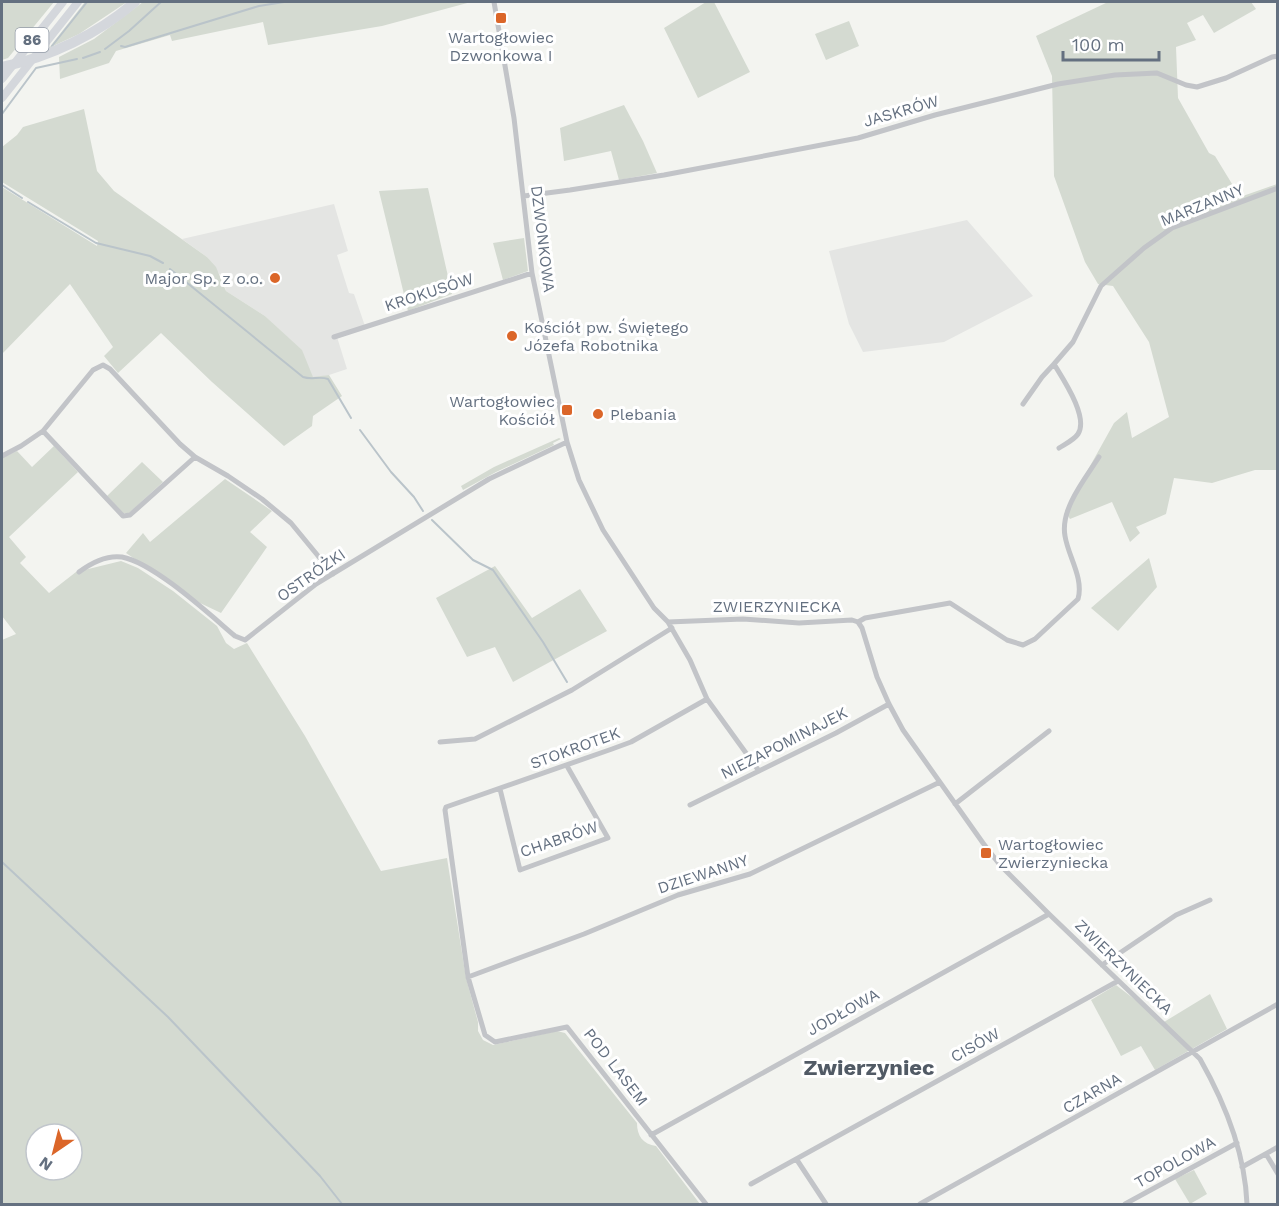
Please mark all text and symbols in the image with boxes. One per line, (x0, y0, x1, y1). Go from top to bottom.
marker: Wartogłowiec Dzwonkowa I (494, 11, 508, 25)
scale bar (1063, 24, 1159, 62)
road number: 86 (15, 28, 48, 52)
place label: Wartogłowiec Dzwonkowa I (448, 28, 554, 65)
text: 100 m (1072, 34, 1125, 55)
street label: JASKRÓW (861, 91, 941, 131)
street label: MARZANNY (1158, 180, 1246, 230)
street label: DZWONKOWA (527, 184, 559, 294)
place label: Major Sp. z o.o. (145, 269, 263, 288)
street label: KROKUSÓW (382, 269, 476, 315)
marker: Major Sp. z o.o. (268, 271, 282, 285)
place label: Kościół pw. Świętego Józefa Robotnika (524, 318, 689, 355)
marker: Kościół pw. Świętego Józefa Robotnika (505, 329, 519, 343)
place label: Wartogłowiec Kościół (449, 392, 555, 429)
marker: Wartogłowiec Kościół (560, 403, 574, 417)
place label: Plebania (610, 405, 676, 424)
marker: Plebania (591, 407, 605, 421)
street label: OSTRÓŻKI (273, 545, 349, 605)
street label: ZWIERZYNIECKA (713, 597, 842, 616)
street label: NIEZAPOMINAJEK (718, 703, 851, 783)
street label: STOKROTEK (528, 723, 623, 773)
street label: CHABRÓW (517, 817, 601, 861)
place label: Wartogłowiec Zwierzyniecka (998, 835, 1108, 872)
marker: Wartogłowiec Zwierzyniecka (979, 846, 993, 860)
street label: DZIEWANNY (655, 850, 751, 898)
street label: ZWIERZYNIECKA (1071, 916, 1177, 1019)
street label: JODŁOWA (804, 984, 883, 1040)
street label: CISÓW (947, 1024, 1003, 1066)
street label: POD LASEM (580, 1025, 652, 1109)
district label: Zwierzyniec (803, 1055, 935, 1080)
street label: CZARNA (1059, 1068, 1125, 1117)
north arrow (24, 1122, 84, 1182)
street label: TOPOLOWA (1131, 1132, 1219, 1192)
text: N (35, 1153, 56, 1175)

